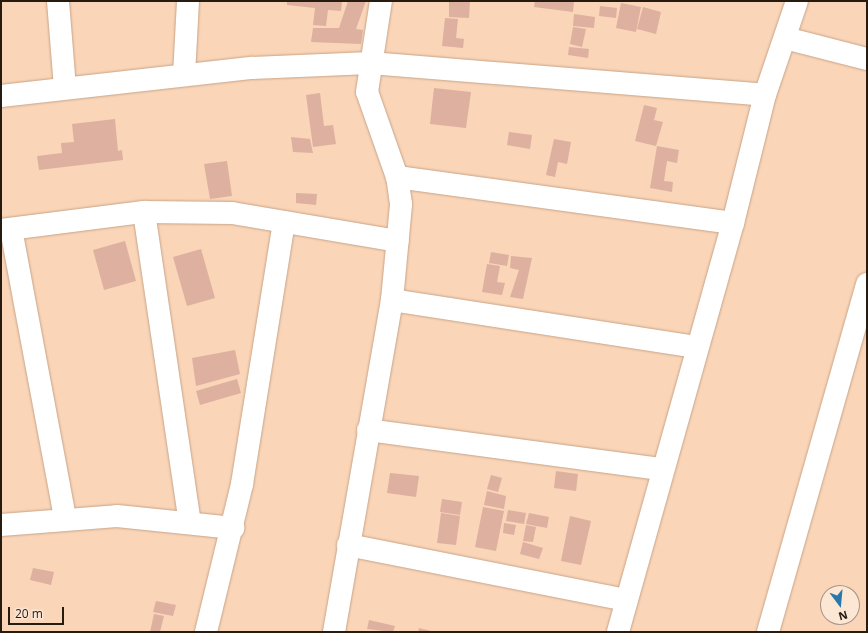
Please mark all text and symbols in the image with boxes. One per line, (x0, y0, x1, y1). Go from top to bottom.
north arrow (820, 585, 860, 625)
scale bar (10, 599, 66, 625)
text: 20 m (15, 605, 43, 622)
text: N (837, 608, 850, 624)

